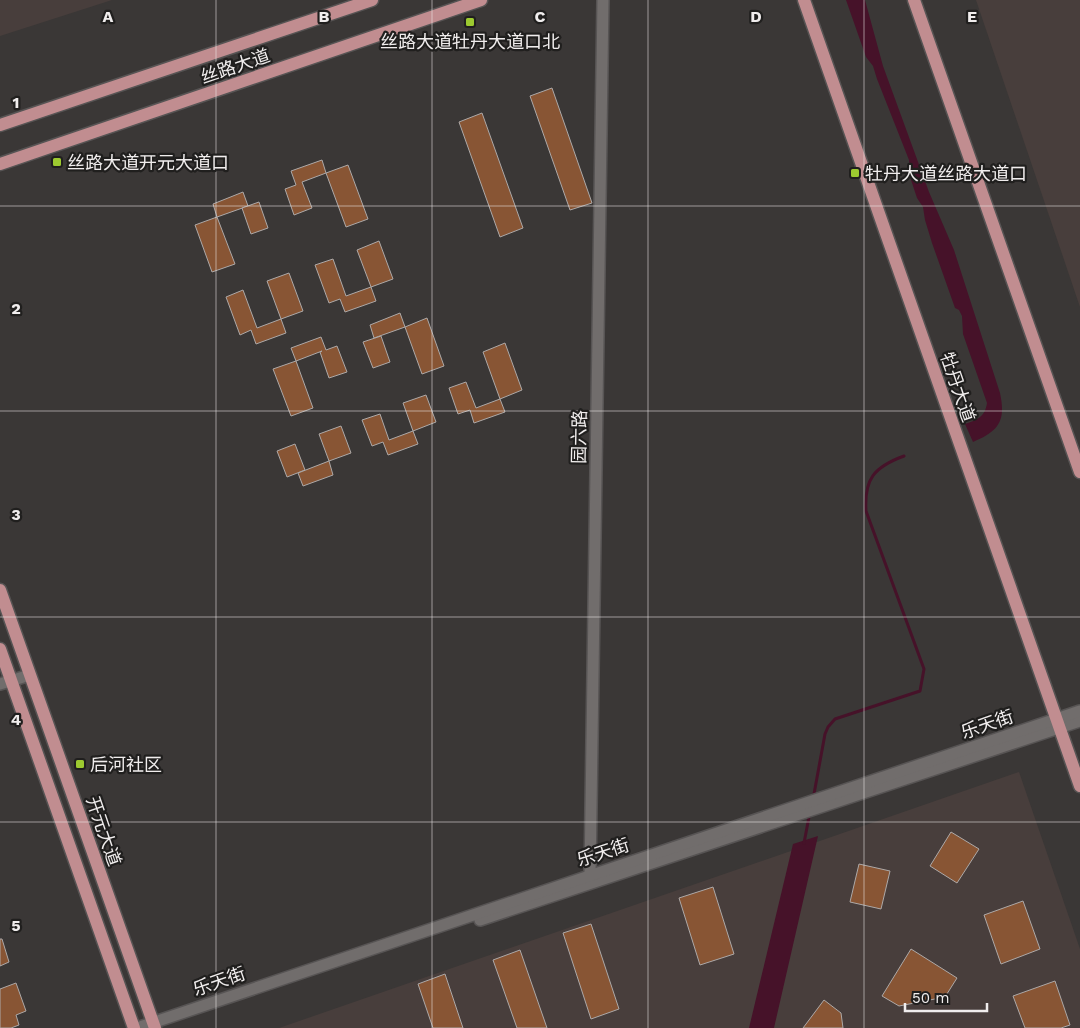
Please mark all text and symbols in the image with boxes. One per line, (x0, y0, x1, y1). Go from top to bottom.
text: A (103, 7, 114, 26)
text: B (319, 7, 330, 26)
text: C (535, 7, 546, 26)
text: D (750, 7, 762, 26)
text: E (967, 7, 977, 26)
marker: 丝路大道牡丹大道口北 (464, 16, 476, 28)
place label: 丝路大道牡丹大道口北 (380, 31, 560, 52)
street label: 丝路大道 (198, 44, 272, 88)
text: 1 (13, 93, 19, 112)
place label: 丝路大道开元大道口 (67, 152, 229, 173)
marker: 丝路大道开元大道口 (51, 156, 63, 168)
place label: 牡丹大道丝路大道口 (865, 163, 1027, 184)
marker: 牡丹大道丝路大道口 (849, 167, 861, 179)
text: 2 (11, 299, 21, 318)
street label: 牡丹大道 (936, 350, 980, 424)
street label: 园六路 (568, 410, 590, 464)
text: 3 (11, 505, 21, 524)
street label: 乐天街 (958, 705, 1016, 743)
text: 4 (11, 710, 21, 729)
place label: 后河社区 (90, 754, 162, 775)
marker: 后河社区 (74, 758, 86, 770)
street label: 开元大道 (82, 794, 126, 868)
street label: 乐天街 (574, 834, 632, 870)
text: 5 (11, 916, 21, 935)
street label: 乐天街 (190, 962, 248, 1000)
scale bar (905, 980, 988, 1012)
text: 50 m (912, 989, 949, 1007)

